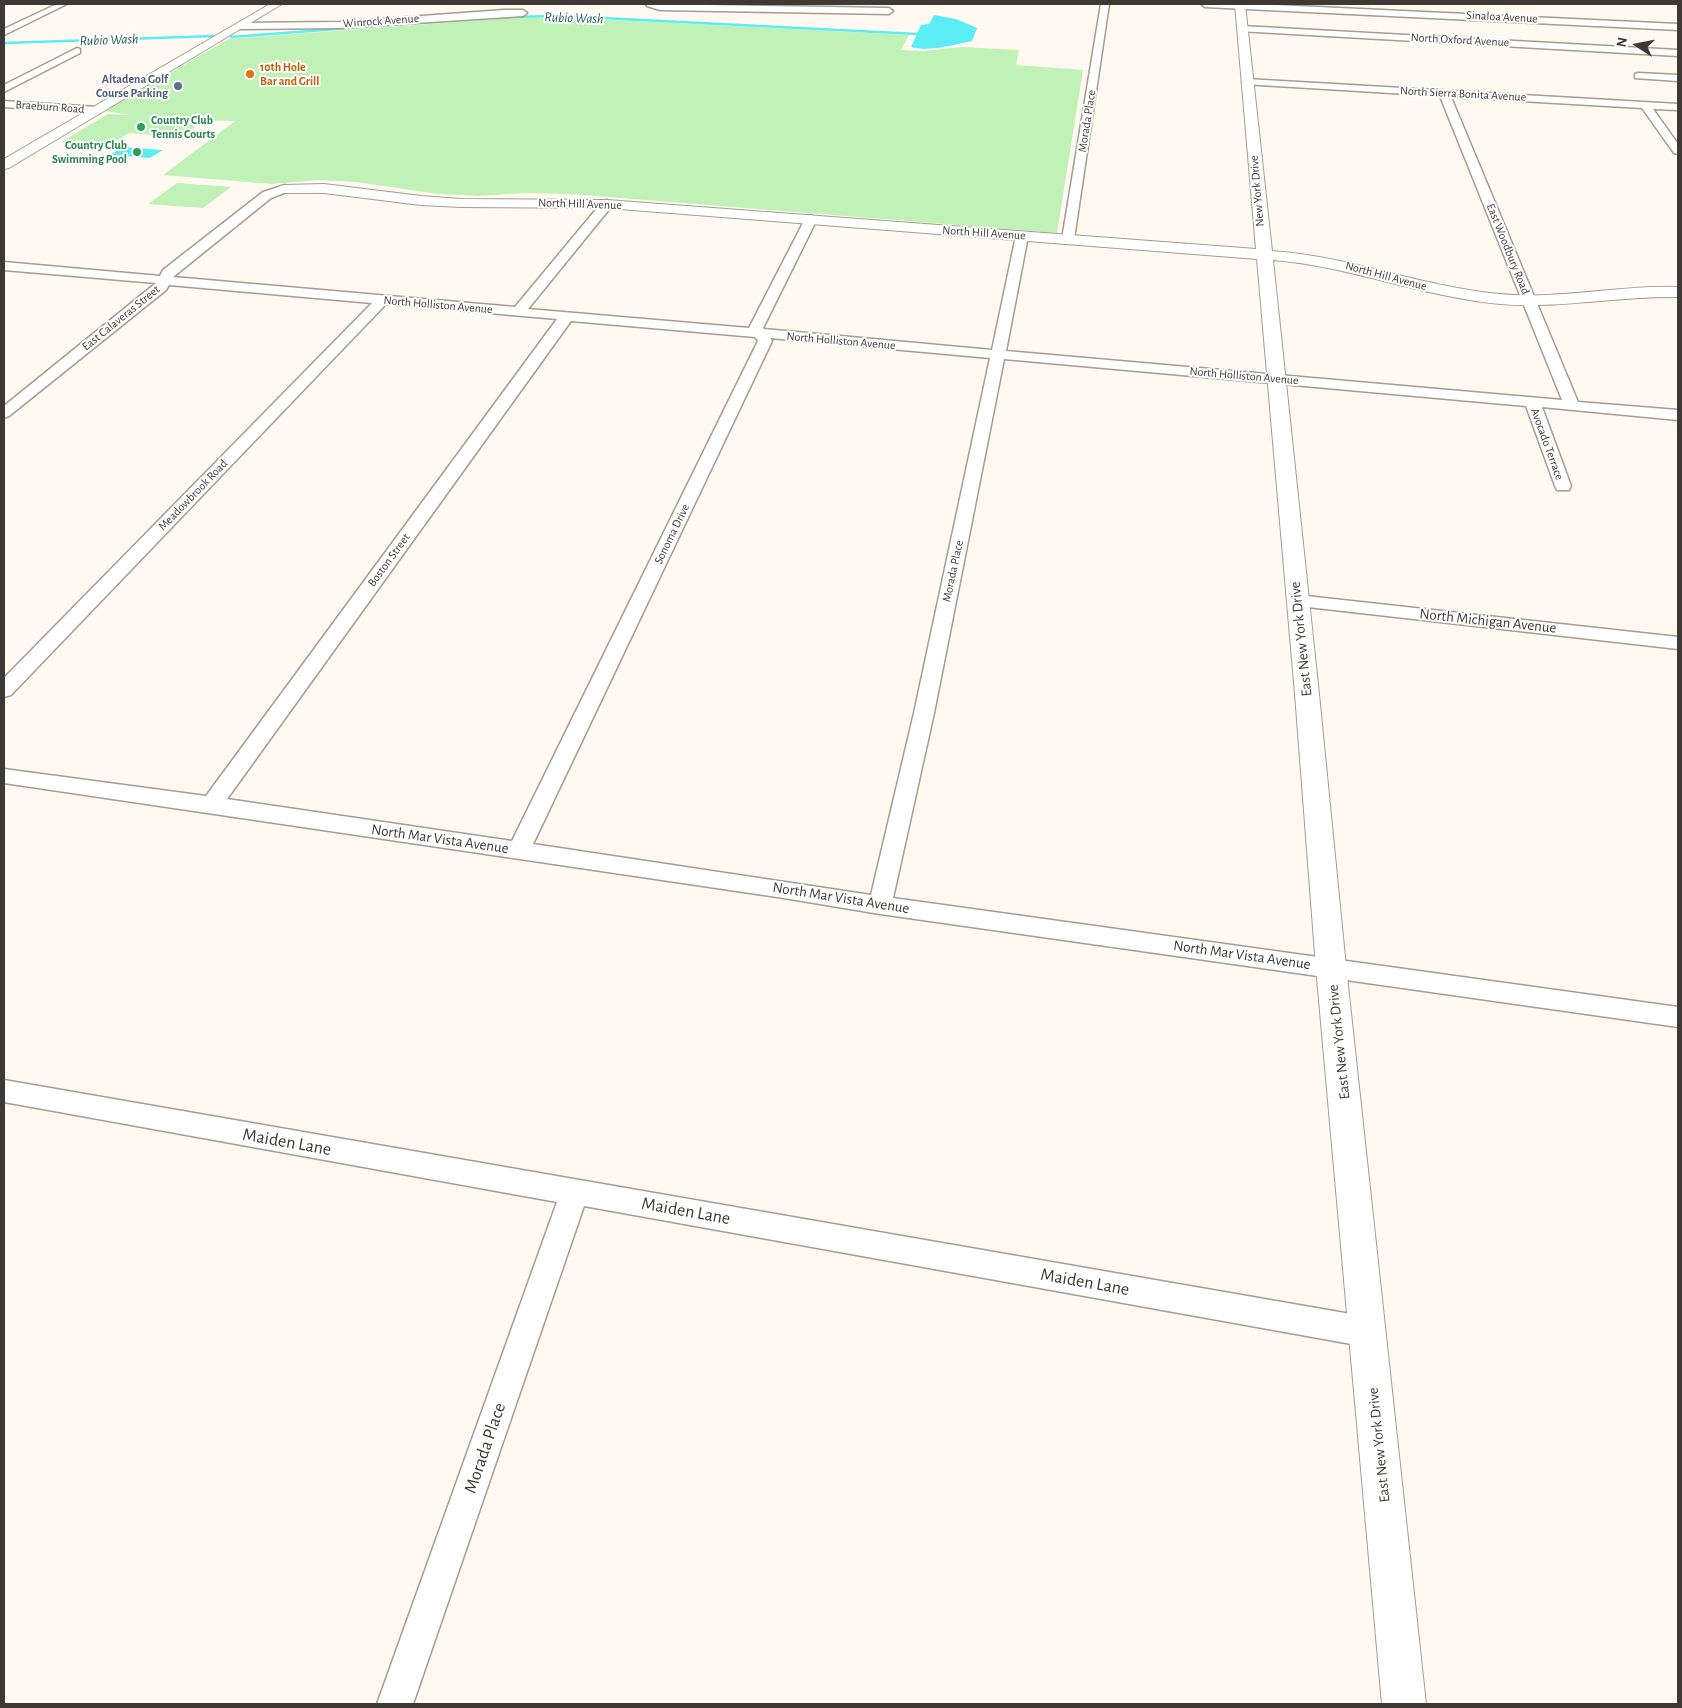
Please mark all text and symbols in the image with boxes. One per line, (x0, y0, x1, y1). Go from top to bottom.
street label: Sinaloa Avenue (1466, 8, 1538, 26)
water label: Rubio Wash (544, 9, 604, 27)
street label: Winrock Avenue (342, 11, 420, 31)
north arrow (1612, 20, 1662, 70)
street label: North Oxford Avenue (1410, 30, 1510, 50)
water label: Rubio Wash (79, 31, 139, 49)
text: N (1614, 36, 1630, 48)
place label: 10th Hole Bar and Grill (260, 60, 319, 88)
marker: 10th Hole Bar and Grill (244, 68, 256, 80)
place label: Altadena Golf Course Parking (96, 72, 168, 100)
marker: Altadena Golf Course Parking (172, 80, 184, 92)
street label: North Sierra Bonita Avenue (1399, 84, 1527, 104)
street label: Morada Place (1075, 89, 1099, 153)
street label: Braeburn Road (15, 97, 85, 117)
place label: Country Club Tennis Courts (151, 113, 215, 141)
marker: Country Club Tennis Courts (135, 121, 147, 133)
place label: Country Club Swimming Pool (52, 138, 127, 166)
marker: Country Club Swimming Pool (131, 146, 143, 158)
street label: New York Drive (1247, 155, 1267, 227)
street label: North Hill Avenue (538, 195, 622, 213)
street label: East Woodbury Road (1483, 201, 1533, 297)
street label: North Hill Avenue (942, 223, 1026, 243)
street label: North Hill Avenue (1344, 258, 1428, 294)
street label: East Calaveras Street (79, 282, 163, 354)
street label: North Holliston Avenue (383, 293, 493, 317)
street label: North Holliston Avenue (786, 329, 896, 353)
street label: North Holliston Avenue (1189, 364, 1299, 388)
street label: Avocado Terrace (1527, 406, 1567, 482)
street label: Meadowbrook Road (155, 456, 231, 534)
street label: Sonoma Drive (651, 502, 693, 566)
street label: Boston Street (365, 530, 413, 590)
street label: Morada Place (939, 539, 967, 603)
street label: East New York Drive (1286, 581, 1316, 697)
street label: North Michigan Avenue (1419, 605, 1557, 637)
street label: North Mar Vista Avenue (370, 820, 510, 858)
street label: North Mar Vista Avenue (771, 878, 911, 918)
street label: North Mar Vista Avenue (1172, 936, 1312, 974)
street label: East New York Drive (1324, 984, 1354, 1100)
street label: Maiden Lane (241, 1124, 333, 1160)
street label: Maiden Lane (640, 1193, 732, 1229)
street label: Maiden Lane (1039, 1264, 1131, 1300)
street label: East New York Drive (1364, 1387, 1394, 1503)
street label: Morada Place (459, 1400, 511, 1496)

